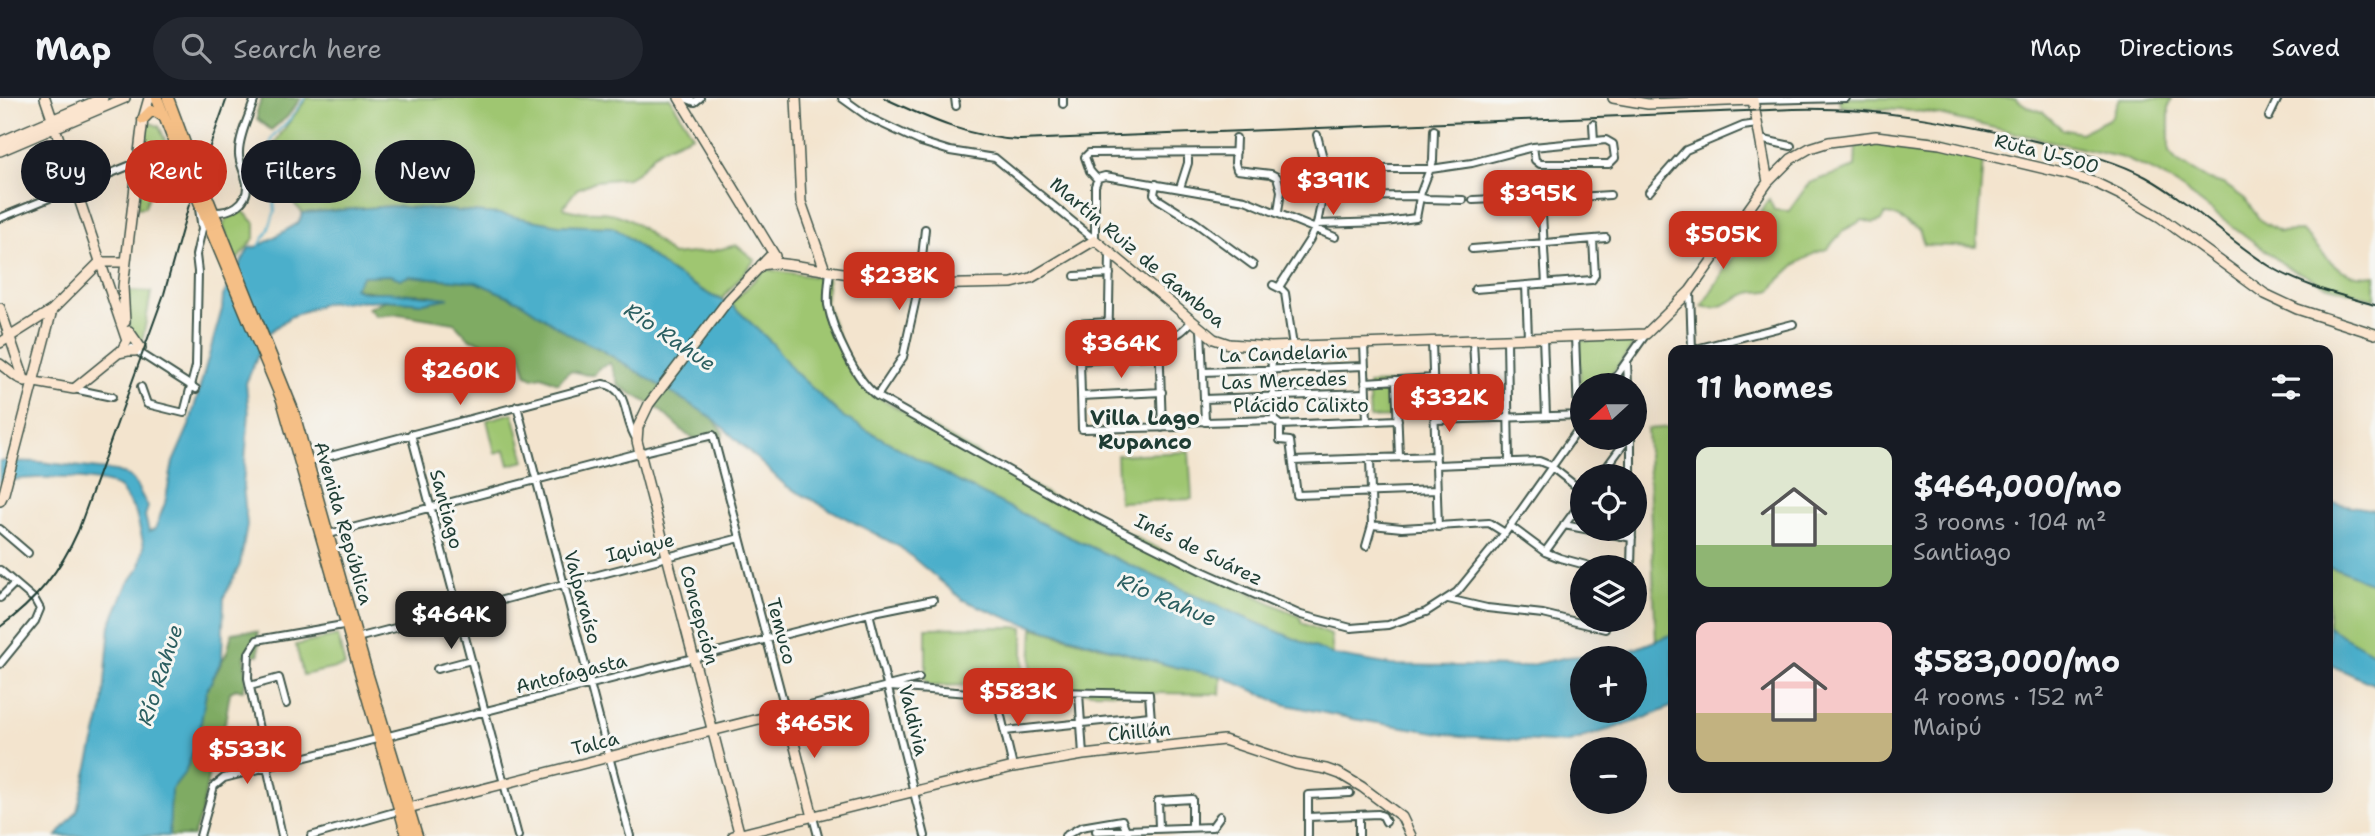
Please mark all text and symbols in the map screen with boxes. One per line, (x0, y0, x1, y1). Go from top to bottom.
search box (153, 17, 643, 80)
text: Map (35, 26, 111, 71)
icon: search (177, 29, 215, 67)
text: Search here (233, 31, 382, 66)
text: Map (2030, 32, 2081, 64)
text: Directions (2119, 32, 2234, 64)
text: Saved (2272, 32, 2340, 64)
street label: Ruta U-500 (1992, 128, 2102, 179)
chip: Buy (21, 140, 111, 203)
chip: Rent (125, 140, 227, 203)
chip: Filters (241, 140, 361, 203)
chip: New (375, 140, 475, 203)
pin: $391K (1284, 158, 1382, 217)
text: $391K (1297, 165, 1369, 195)
pin: $395K (1489, 170, 1587, 230)
street label: Martín Ruiz de Gamboa (1045, 172, 1231, 333)
text: $395K (1499, 178, 1577, 208)
pin: $505K (1674, 212, 1772, 271)
text: $505K (1685, 219, 1761, 249)
pin: $238K (850, 252, 948, 312)
text: $238K (860, 260, 938, 290)
water label: Río Rahue (619, 296, 721, 378)
pin: $364K (1072, 320, 1170, 380)
text: $364K (1081, 328, 1161, 358)
street label: La Candelaria (1219, 339, 1348, 368)
pin: $260K (411, 348, 509, 407)
text: $260K (421, 355, 499, 385)
street label: Las Mercedes (1221, 366, 1347, 395)
text: 11 homes (1696, 367, 1833, 408)
icon: filters (2267, 368, 2305, 406)
north arrow (1570, 373, 1647, 450)
map controls (1570, 373, 1647, 814)
pin: $332K (1400, 374, 1498, 434)
text: $332K (1410, 382, 1488, 412)
street label: Plácido Calixto (1233, 393, 1369, 418)
district label: Villa Lago Rupanco (1090, 404, 1200, 456)
street label: Avenida República (308, 439, 379, 608)
button: locate (1570, 464, 1647, 541)
text: $464,000/mo (1913, 466, 2122, 507)
street label: Santiago (424, 467, 469, 552)
icon: home (1752, 475, 1836, 559)
text: 3 rooms · 104 m² (1913, 507, 2106, 537)
street label: Inés de Suárez (1131, 508, 1267, 591)
street label: Iquique (603, 527, 677, 568)
text: Santiago (1913, 537, 2011, 567)
street label: Valparaíso (558, 548, 607, 647)
button: layers (1570, 555, 1647, 632)
street label: Concepción (674, 563, 725, 668)
water label: Río Rahue (1113, 567, 1221, 633)
pin: $464K (402, 592, 500, 651)
street label: Temuco (761, 595, 802, 667)
text: $464K (411, 599, 491, 629)
water label: Río Rahue (131, 621, 189, 729)
text: $583,000/mo (1913, 641, 2120, 682)
button: + (1570, 646, 1647, 723)
street label: Antofagasta (513, 648, 630, 699)
icon: home (1752, 650, 1836, 734)
pin: $583K (969, 668, 1067, 728)
text: $583K (979, 676, 1057, 706)
street label: Valdivia (893, 682, 934, 759)
text: 4 rooms · 152 m² (1913, 682, 2104, 712)
pin: $465K (765, 700, 863, 760)
text: $465K (775, 708, 853, 738)
text: Maipú (1913, 712, 1982, 742)
street label: Chillán (1106, 716, 1172, 747)
pin: $533K (198, 726, 296, 786)
street label: Talca (569, 726, 622, 761)
text: $533K (208, 734, 286, 764)
button: − (1570, 737, 1647, 814)

